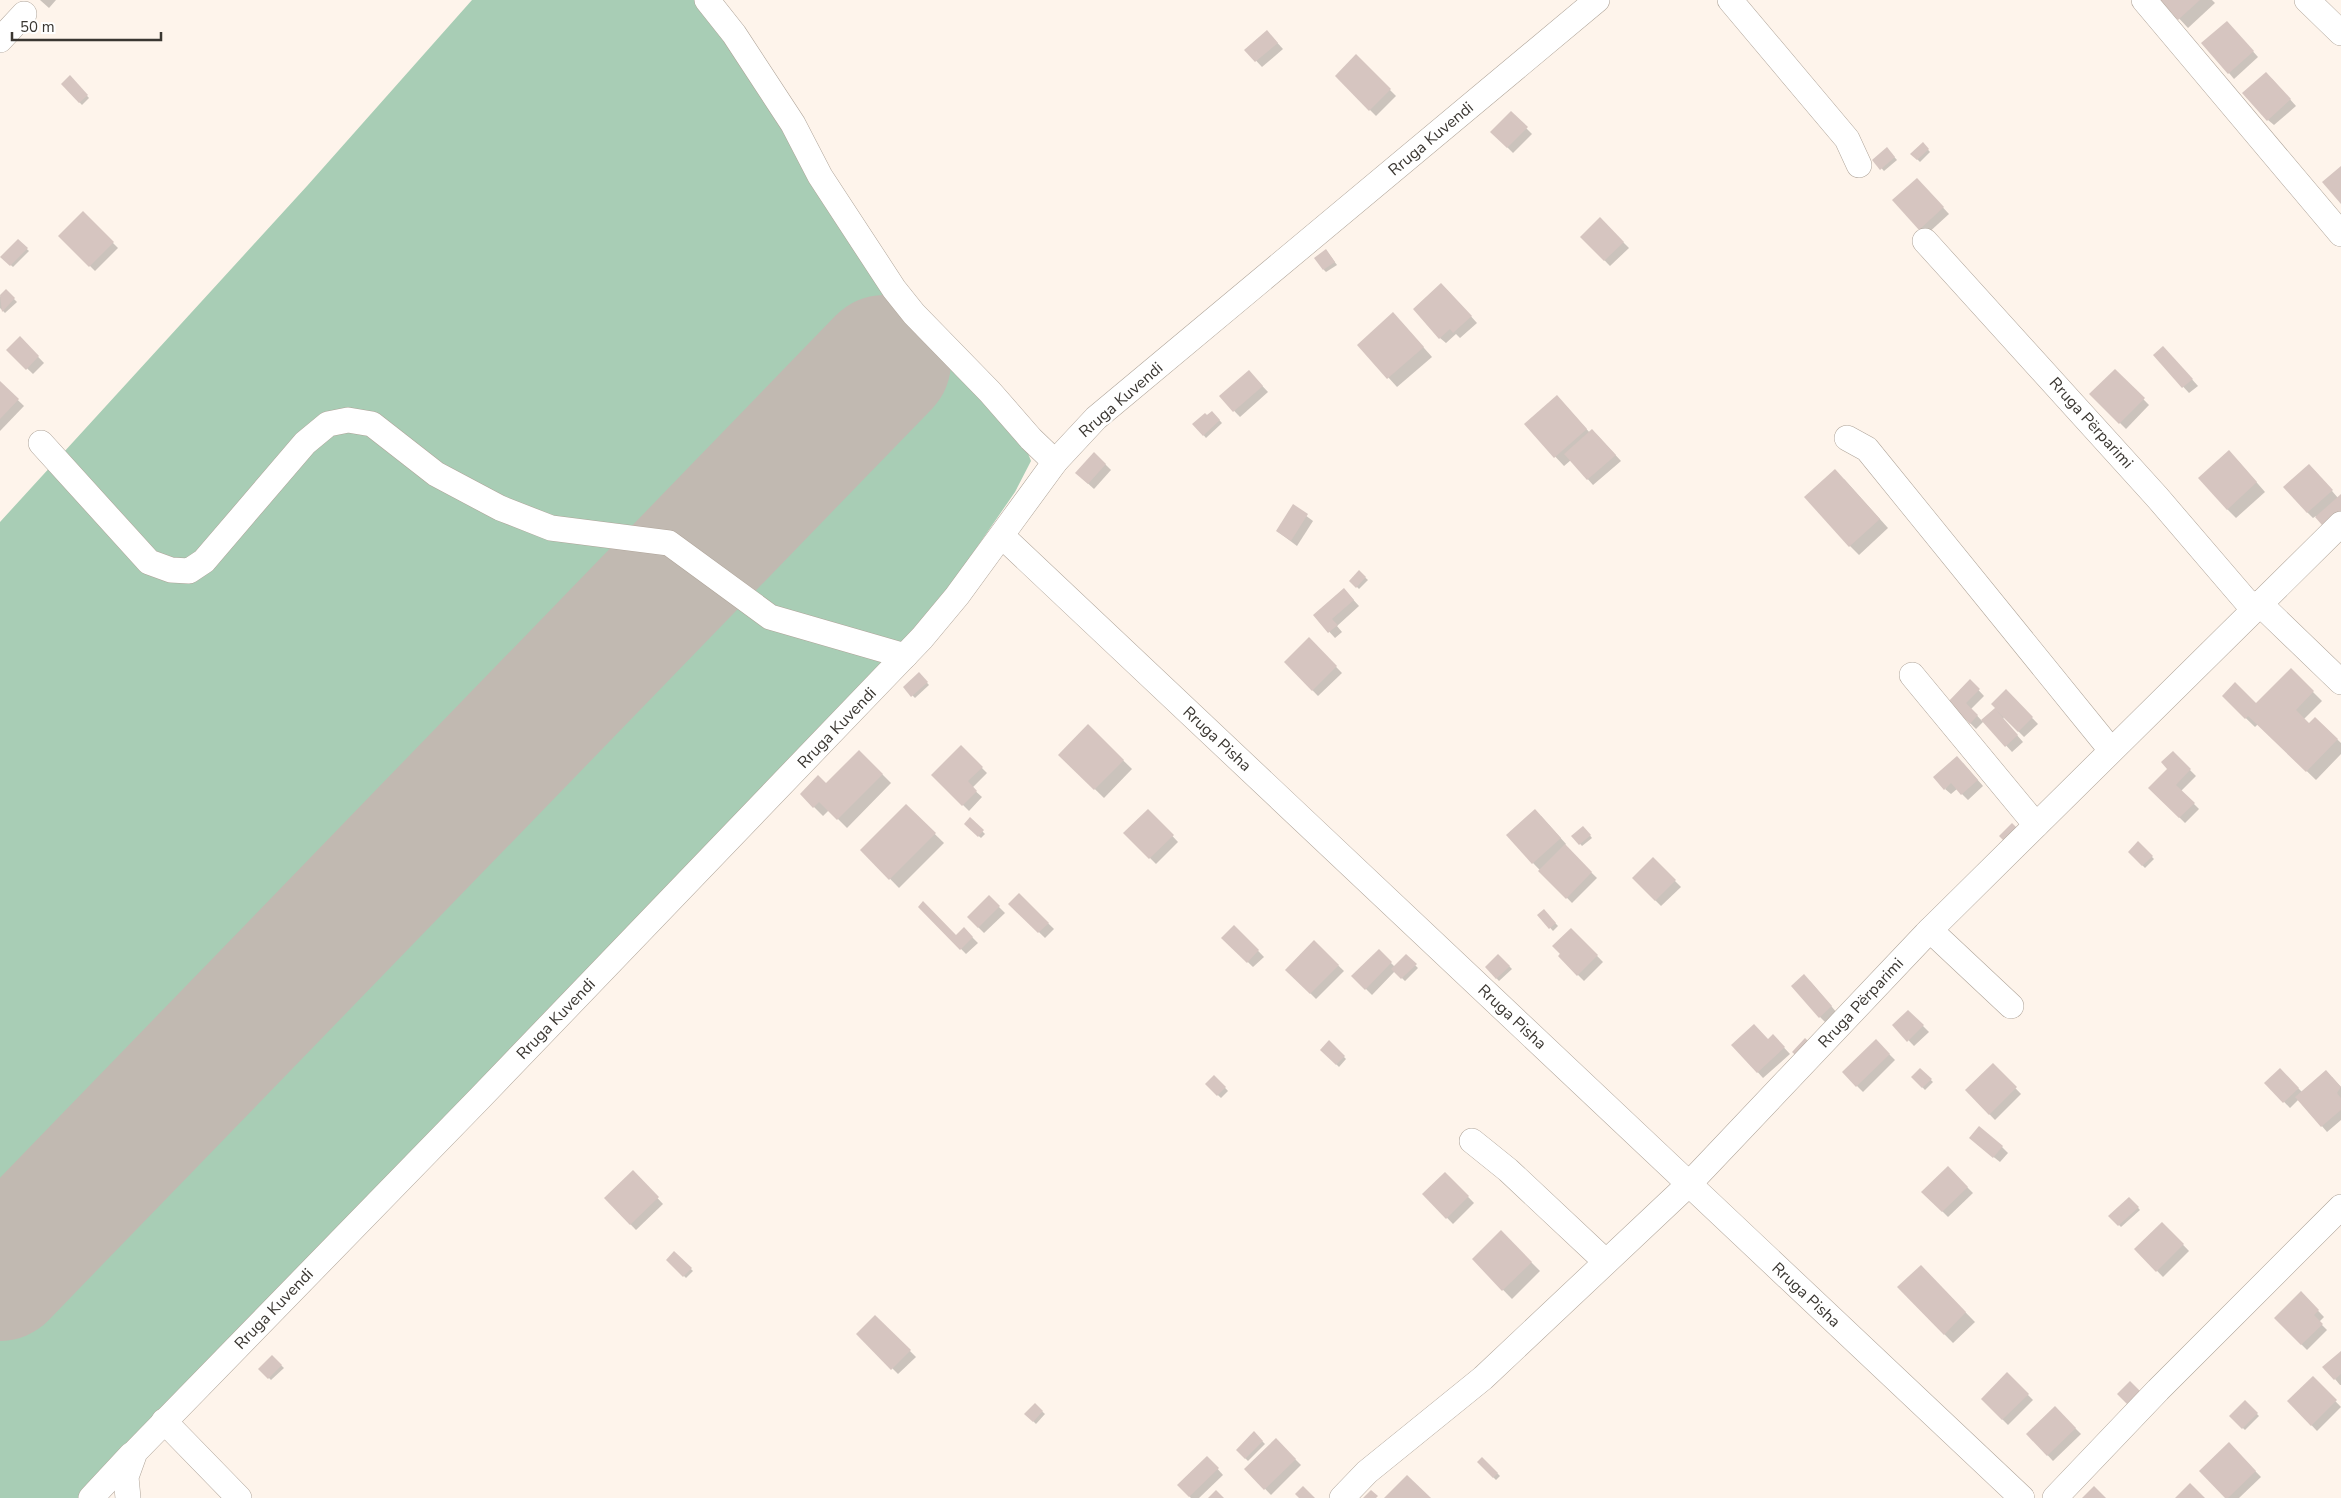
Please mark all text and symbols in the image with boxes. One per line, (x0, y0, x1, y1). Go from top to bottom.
scale bar (12, 10, 161, 42)
text: 50 m (20, 17, 55, 37)
street label: Rruga Kuvendi (1384, 97, 1478, 181)
street label: Rruga Kuvendi (1074, 357, 1168, 443)
street label: Rruga Përparimi (2044, 373, 2138, 473)
street label: Rruga Kuvendi (793, 683, 881, 773)
street label: Rruga Pisha (1178, 701, 1256, 777)
street label: Rruga Përparimi (1813, 953, 1909, 1053)
street label: Rruga Kuvendi (512, 974, 600, 1064)
street label: Rruga Pisha (1473, 979, 1551, 1055)
street label: Rruga Pisha (1767, 1257, 1845, 1333)
street label: Rruga Kuvendi (230, 1264, 318, 1354)

